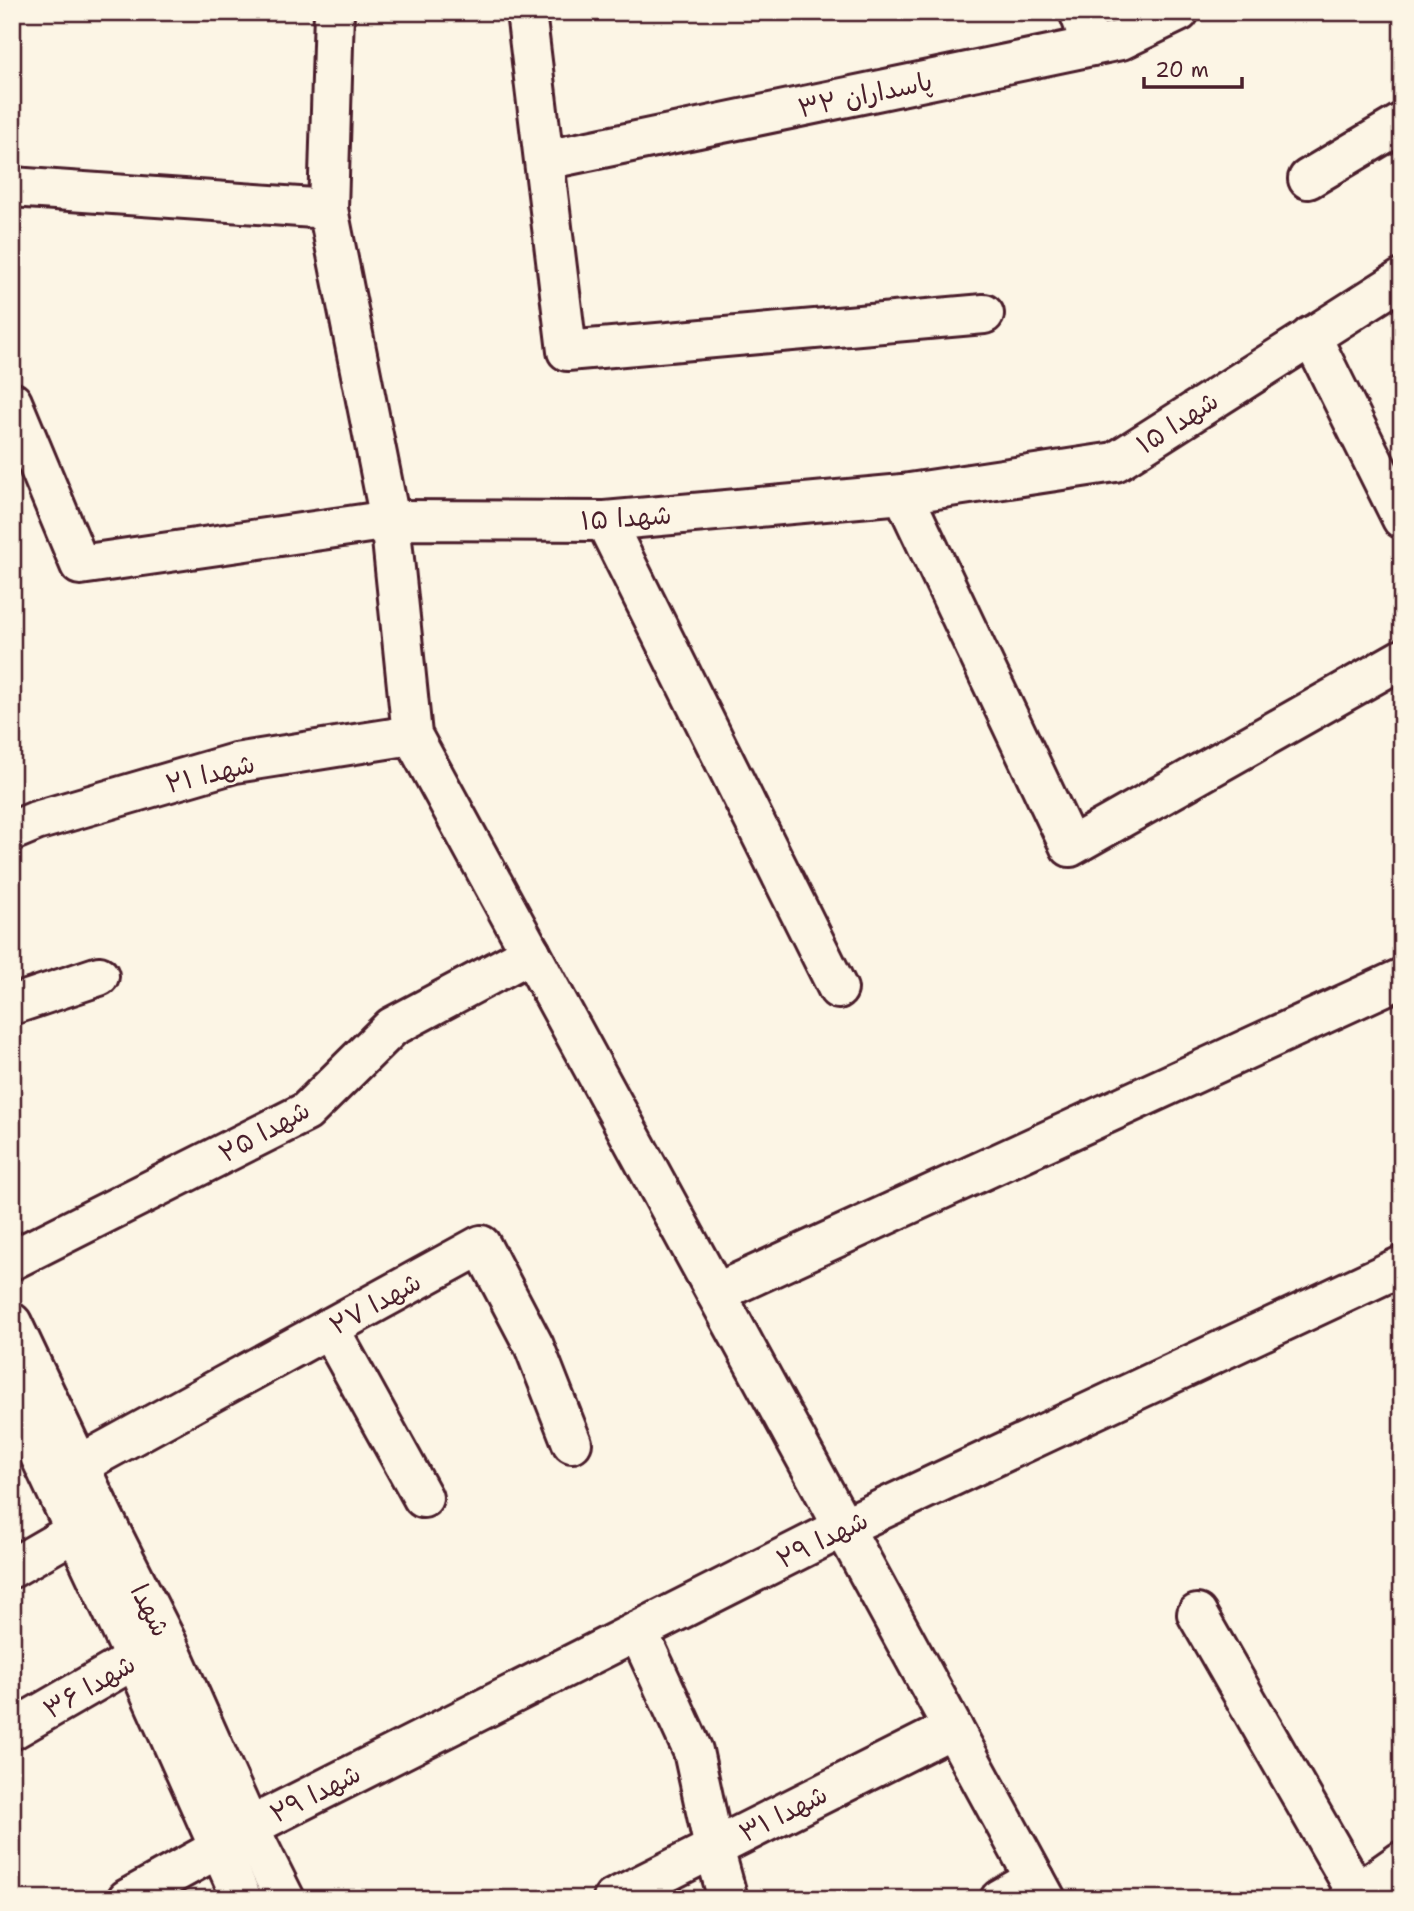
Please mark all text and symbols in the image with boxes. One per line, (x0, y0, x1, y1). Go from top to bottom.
scale bar (1144, 46, 1242, 90)
text: 20 m (1155, 56, 1209, 84)
street label: پاسداران ۳۲ (795, 63, 935, 125)
street label: شهدا ۱۵ (1129, 383, 1225, 461)
street label: شهدا ۱۵ (579, 496, 673, 538)
street label: شهدا ۲۱ (162, 745, 258, 801)
street label: شهدا ۲۵ (212, 1092, 316, 1170)
street label: شهدا ۲۷ (323, 1264, 427, 1342)
street label: شهدا ۲۹ (771, 1502, 873, 1576)
street label: شهدا (123, 1578, 179, 1642)
street label: شهدا ۳۶ (37, 1646, 141, 1726)
street label: شهدا ۲۹ (264, 1755, 366, 1831)
street label: شهدا ۳۱ (733, 1776, 833, 1850)

